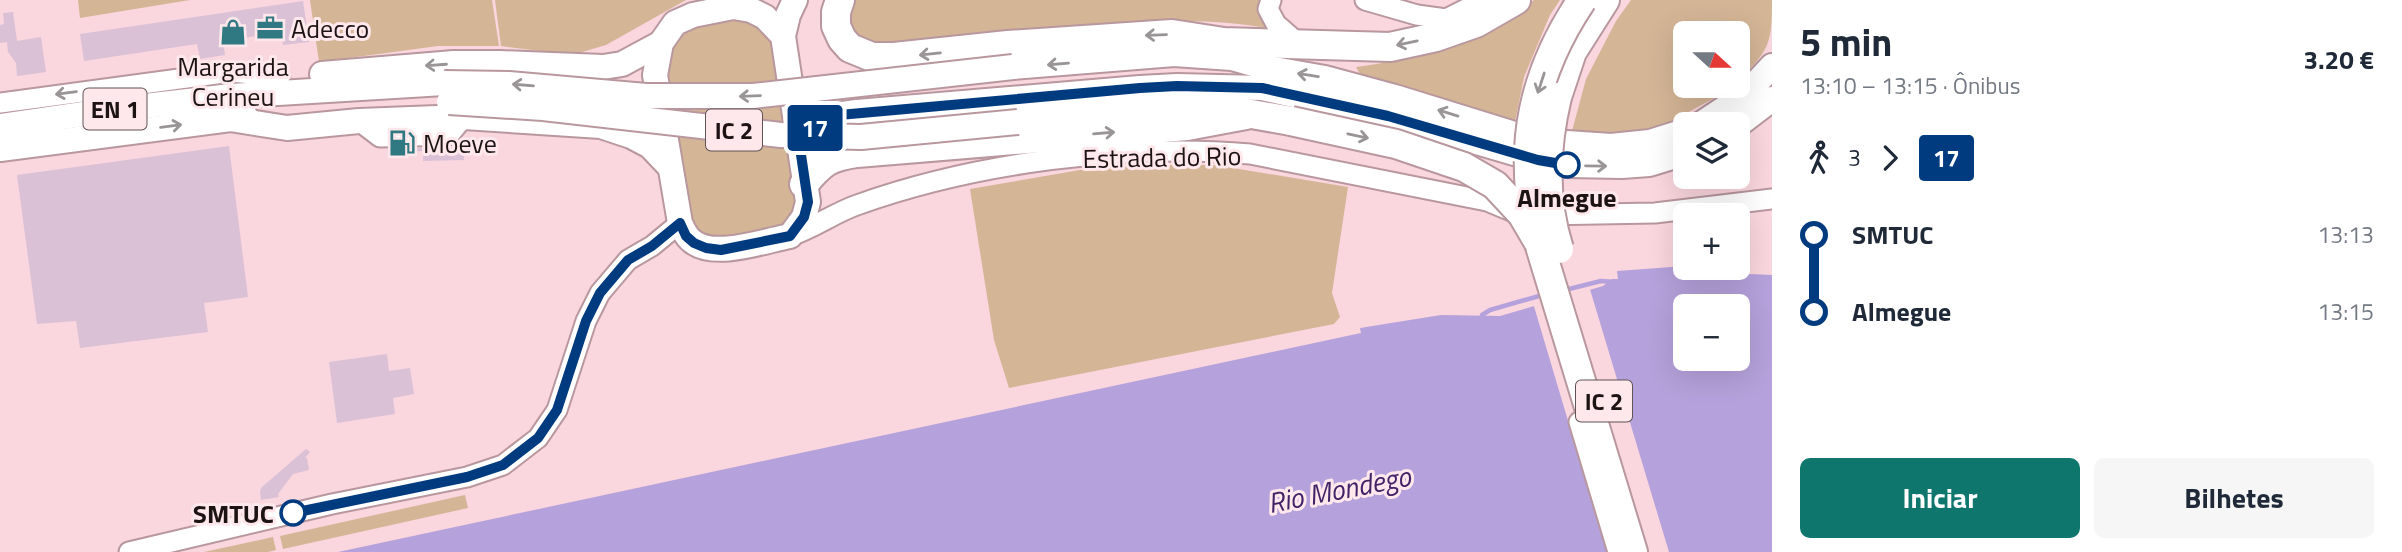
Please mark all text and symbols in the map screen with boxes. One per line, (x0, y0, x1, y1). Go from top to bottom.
place label: Adecco (291, 9, 369, 48)
office icon: Adecco (255, 13, 285, 43)
text: 5 min (1800, 13, 1892, 71)
shop icon: Margarida Cerineu (218, 17, 248, 47)
north arrow (1673, 21, 1750, 98)
map controls (1673, 21, 1750, 371)
one-way arrow (1145, 28, 1168, 41)
one-way arrow (1396, 37, 1419, 51)
text: 3.20 € (2303, 40, 2374, 79)
place label: Margarida Cerineu (177, 47, 289, 116)
one-way arrow (919, 47, 941, 60)
one-way arrow (425, 58, 448, 71)
one-way arrow (1047, 58, 1069, 71)
one-way arrow (1297, 68, 1319, 81)
text: 13:10 – 13:15 · Ônibus (1800, 68, 2020, 103)
one-way arrow (1533, 71, 1546, 93)
one-way arrow (512, 78, 535, 91)
one-way arrow (55, 87, 78, 100)
road number: EN 1 (83, 88, 146, 130)
one-way arrow (739, 89, 762, 102)
line badge: 17 (784, 105, 846, 151)
one-way arrow (1438, 106, 1460, 118)
road number: IC 2 (706, 110, 762, 150)
text: 17 (802, 110, 828, 146)
button: layers (1673, 112, 1750, 189)
one-way arrow (160, 119, 182, 132)
place label: Moeve (423, 124, 497, 163)
one-way arrow (1092, 126, 1115, 139)
fuel station icon: Moeve (387, 128, 417, 158)
one-way arrow (1346, 129, 1369, 143)
street label: Estrada do Rio (1082, 136, 1242, 178)
icon: walk (1800, 139, 1838, 177)
icon: forward (1871, 139, 1909, 177)
text: 3 (1848, 140, 1861, 175)
text: 17 (1933, 140, 1960, 176)
marker: Almegue (1554, 152, 1580, 178)
one-way arrow (1585, 159, 1608, 173)
place label: Almegue (1517, 178, 1617, 217)
button: + (1673, 203, 1750, 280)
text: SMTUC (1852, 215, 1933, 254)
text: 13:13 (2317, 217, 2374, 252)
text: Almegue (1852, 292, 1951, 331)
button: − (1673, 294, 1750, 371)
text: 13:15 (2317, 294, 2374, 329)
road number: IC 2 (1576, 380, 1632, 422)
water label: Rio Mondego (1264, 454, 1415, 524)
button: Iniciar (1800, 458, 2080, 538)
button: Bilhetes (2094, 458, 2374, 538)
place label: SMTUC (193, 494, 274, 533)
marker: SMTUC (280, 500, 306, 526)

